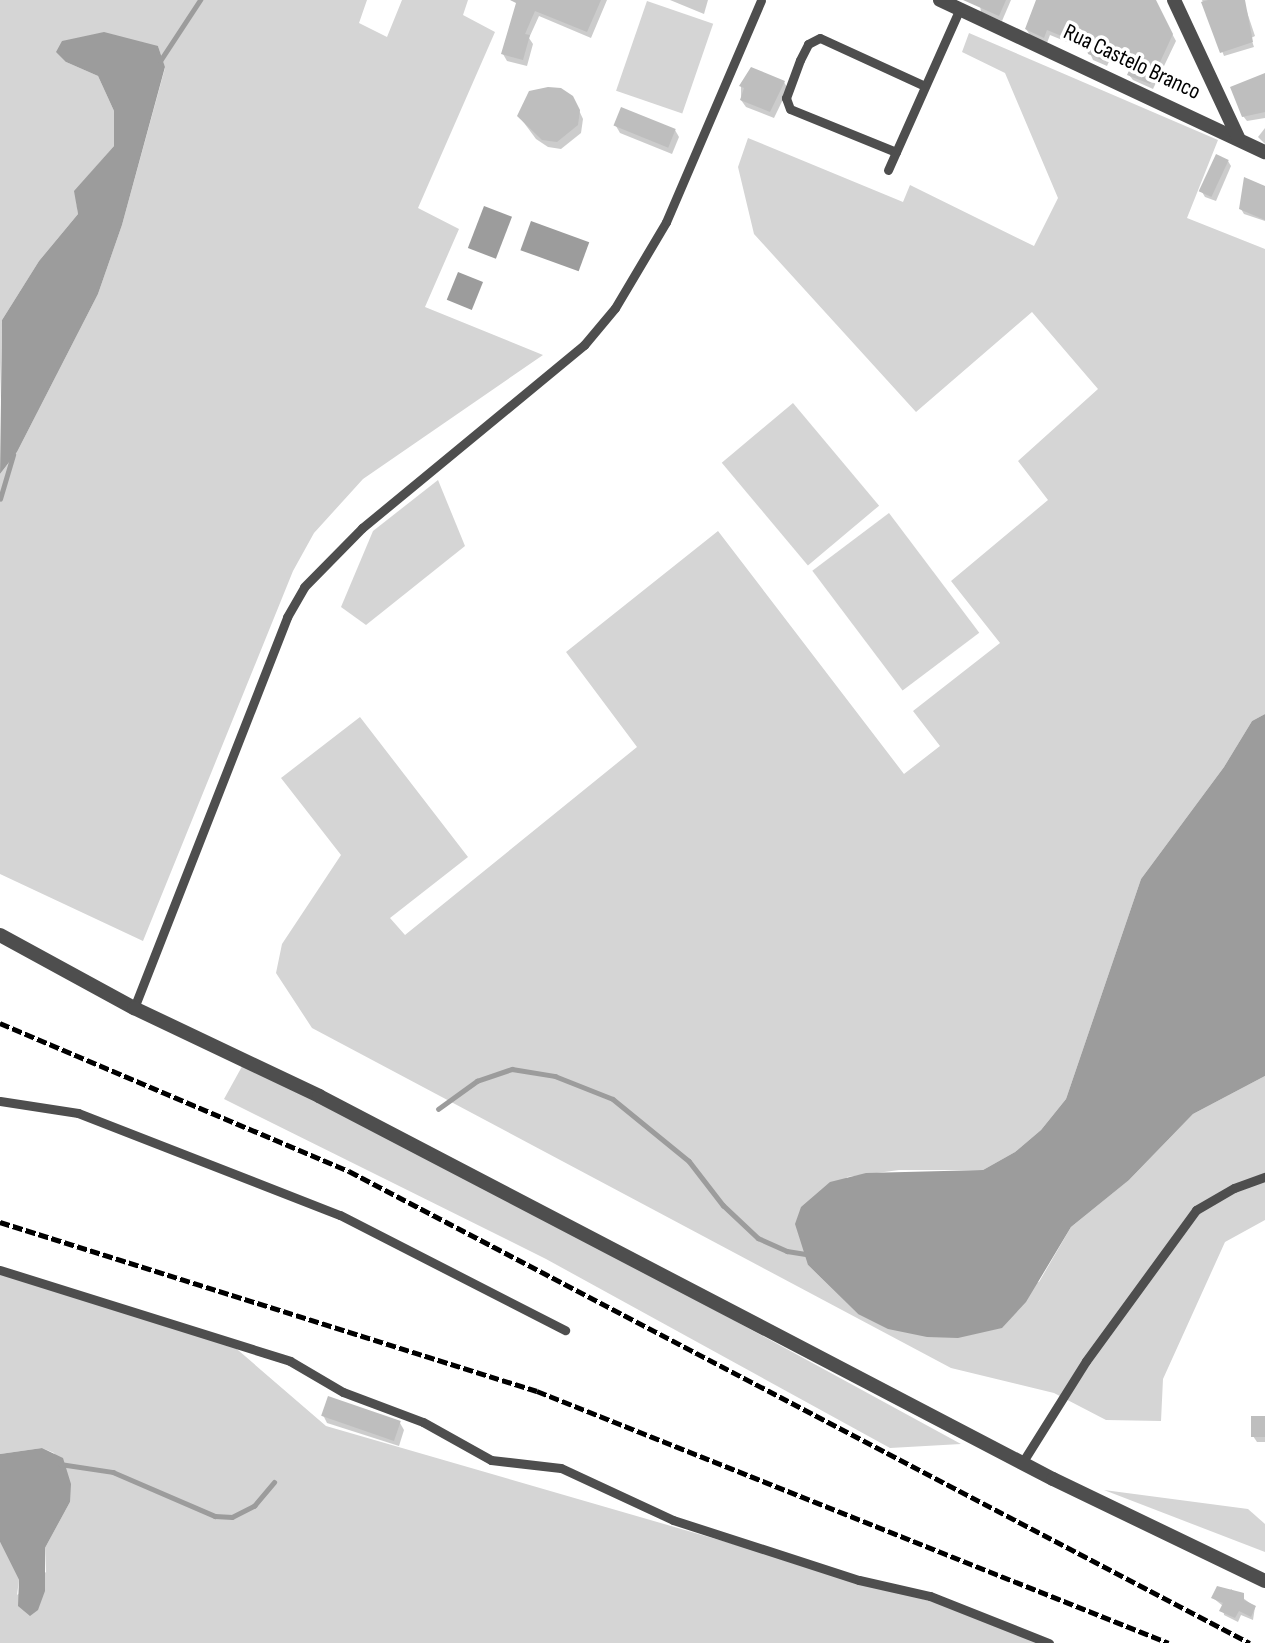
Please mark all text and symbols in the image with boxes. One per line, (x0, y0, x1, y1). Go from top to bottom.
street label: Rua Castelo Branco (1059, 18, 1205, 106)

